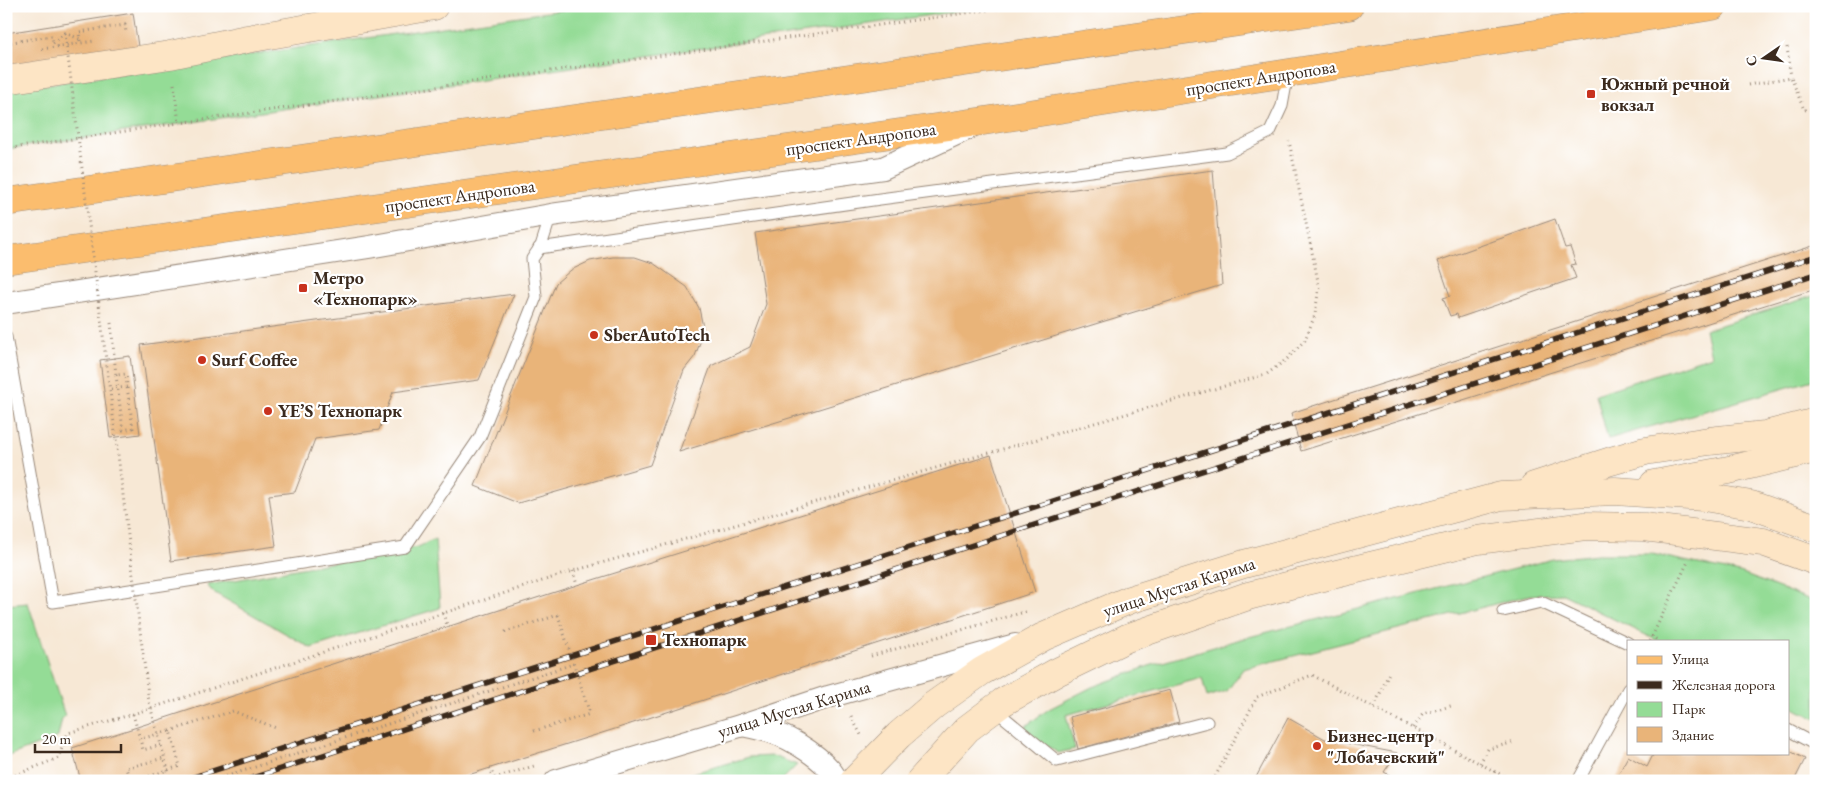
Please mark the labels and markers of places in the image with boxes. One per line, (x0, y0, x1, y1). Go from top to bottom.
place label: Южный речной вокзал (1601, 72, 1730, 116)
marker: Южный речной вокзал (1585, 88, 1597, 100)
place label: Метро «Технопарк» (313, 266, 418, 310)
marker: Метро «Технопарк» (297, 282, 309, 294)
place label: SberAutoTech (604, 323, 710, 346)
marker: SberAutoTech (588, 329, 600, 341)
place label: Surf Coffee (212, 348, 298, 371)
marker: Surf Coffee (196, 354, 208, 366)
place label: YE’S Технопарк (278, 399, 402, 422)
marker: YE’S Технопарк (262, 405, 274, 417)
place label: Технопарк (662, 628, 747, 651)
marker: Технопарк (644, 633, 658, 647)
place label: Бизнес-центр "Лобачевский" (1327, 724, 1445, 768)
marker: Бизнес-центр "Лобачевский" (1311, 740, 1323, 752)

